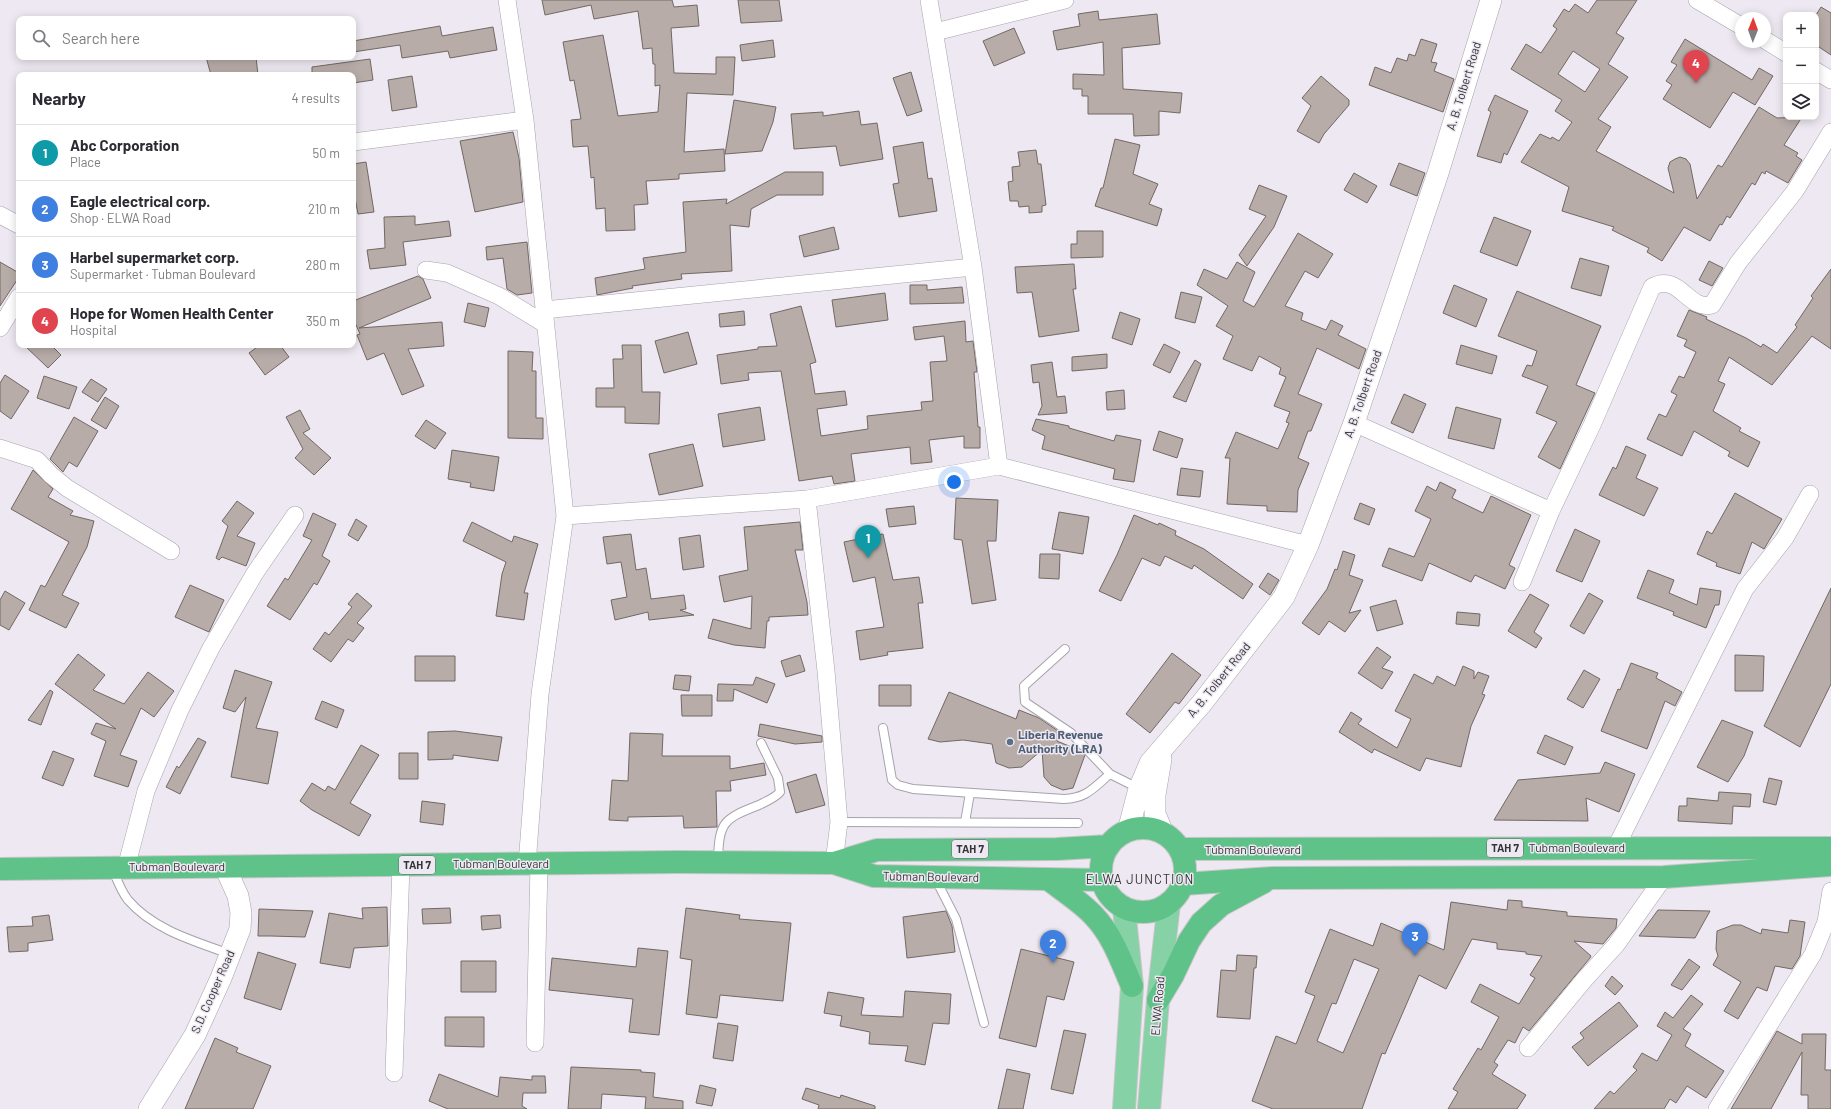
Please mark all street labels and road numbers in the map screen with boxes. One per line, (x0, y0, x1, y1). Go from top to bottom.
street label: A. B. Tolbert Road (1443, 40, 1483, 132)
street label: A. B. Tolbert Road (1340, 348, 1384, 440)
street label: A. B. Tolbert Road (1184, 639, 1253, 720)
road number: TAH 7 (1487, 839, 1523, 857)
road number: TAH 7 (952, 840, 988, 858)
street label: Tubman Boulevard (1529, 840, 1625, 854)
street label: Tubman Boulevard (1205, 842, 1301, 856)
road number: TAH 7 (399, 856, 435, 874)
street label: Tubman Boulevard (453, 856, 549, 870)
street label: Tubman Boulevard (129, 859, 225, 873)
street label: Tubman Boulevard (883, 868, 979, 884)
street label: S.D. Cooper Road (187, 948, 237, 1035)
street label: ELWA Road (1147, 976, 1167, 1036)

